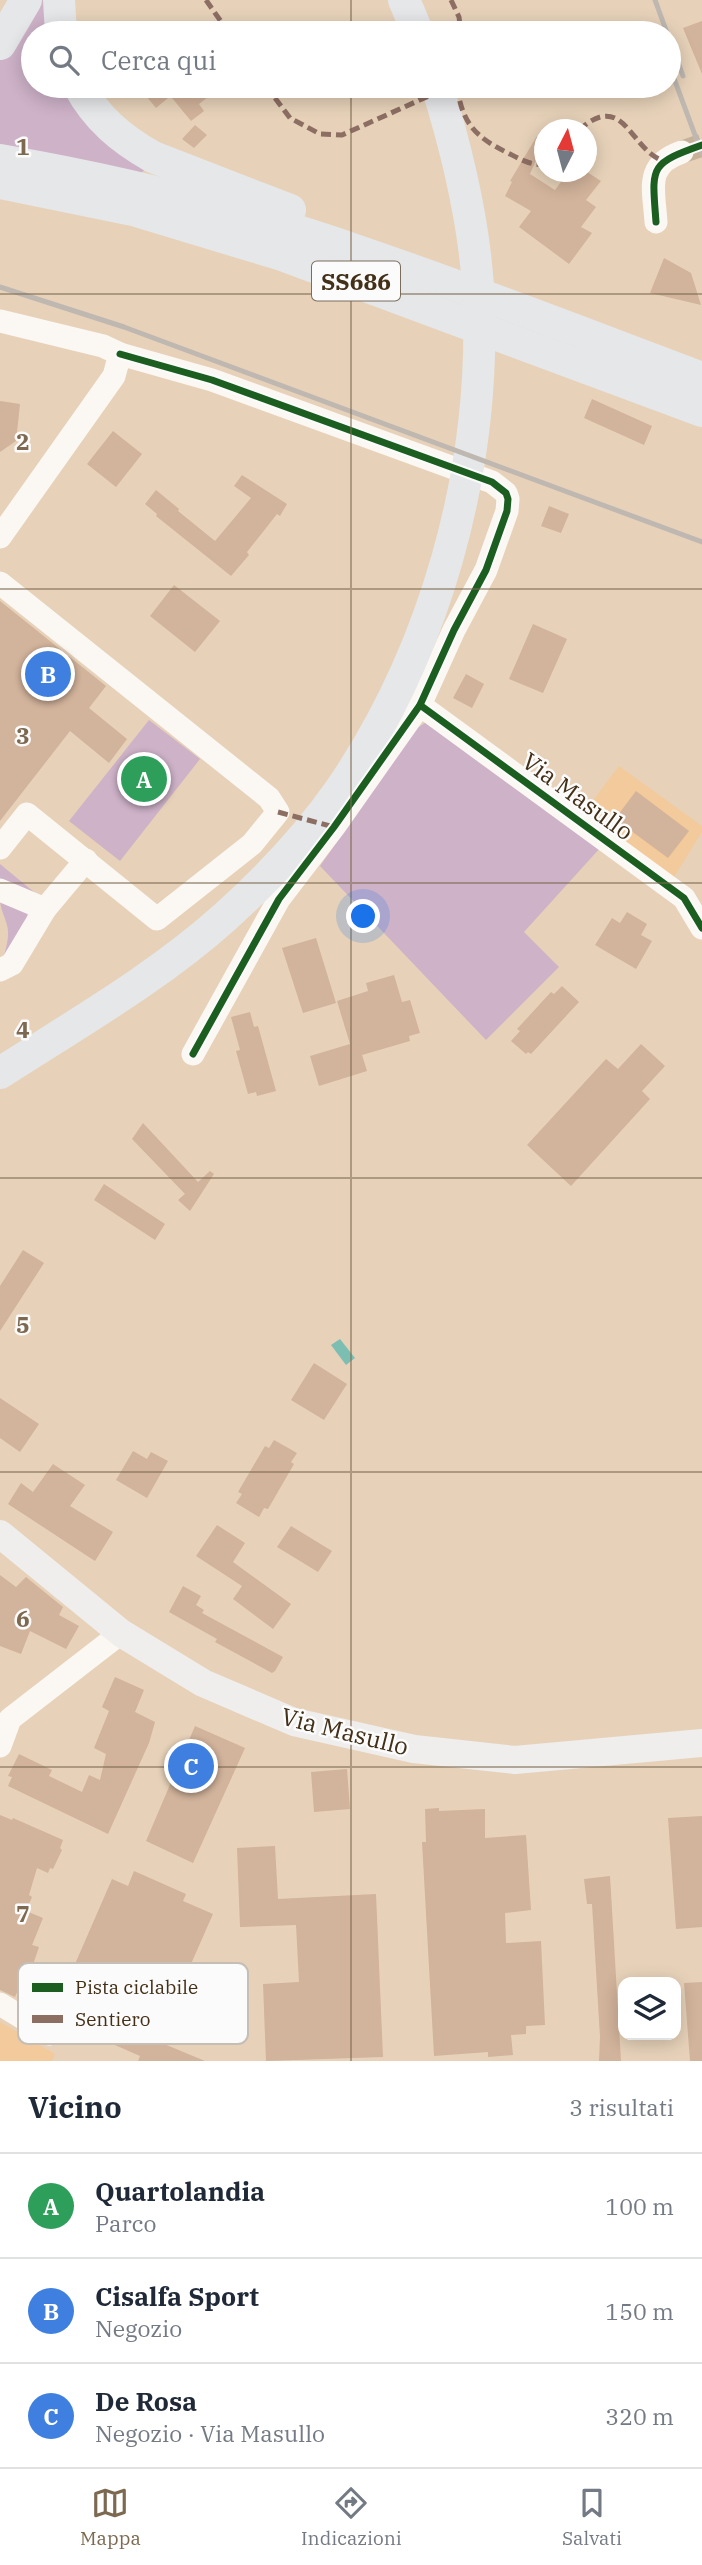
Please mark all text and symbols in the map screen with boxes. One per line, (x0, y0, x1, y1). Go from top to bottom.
search box (21, 21, 681, 98)
icon: search (45, 41, 83, 79)
text: Cerca qui (101, 43, 216, 77)
north arrow (534, 119, 597, 182)
text: 1 (16, 131, 30, 161)
road number: SS686 (312, 262, 400, 300)
text: 2 (16, 426, 30, 456)
pin: B (25, 648, 71, 700)
text: 3 (16, 720, 30, 750)
street label: Via Masullo (516, 745, 640, 847)
pin: A (121, 753, 167, 805)
your location (346, 899, 380, 933)
text: 4 (16, 1014, 30, 1044)
text: 5 (16, 1309, 30, 1339)
text: 6 (16, 1603, 30, 1633)
street label: Via Masullo (278, 1700, 412, 1762)
pin: C (168, 1740, 214, 1792)
text: 7 (16, 1898, 30, 1928)
legend (18, 1963, 248, 2044)
text: Pista ciclabile (75, 1975, 198, 1999)
map controls (618, 1977, 681, 2040)
button: layers (618, 1977, 681, 2040)
text: Sentiero (75, 2007, 151, 2031)
text: Vicino (28, 2087, 122, 2126)
text: 3 risultati (569, 2092, 674, 2122)
text: Quartolandia (95, 2174, 265, 2208)
text: A (43, 2191, 59, 2221)
text: 100 m (605, 2191, 674, 2221)
text: Parco (95, 2208, 156, 2238)
text: Cisalfa Sport (95, 2279, 259, 2313)
text: B (43, 2296, 59, 2326)
text: 150 m (605, 2296, 674, 2326)
text: Negozio (95, 2313, 182, 2343)
text: De Rosa (95, 2384, 197, 2418)
text: C (43, 2401, 59, 2431)
text: 320 m (605, 2401, 674, 2431)
text: Negozio · Via Masullo (95, 2418, 325, 2448)
tab: Mappa (80, 2484, 141, 2550)
tab: Indicazioni (301, 2484, 402, 2550)
tab: Salvati (562, 2484, 622, 2550)

